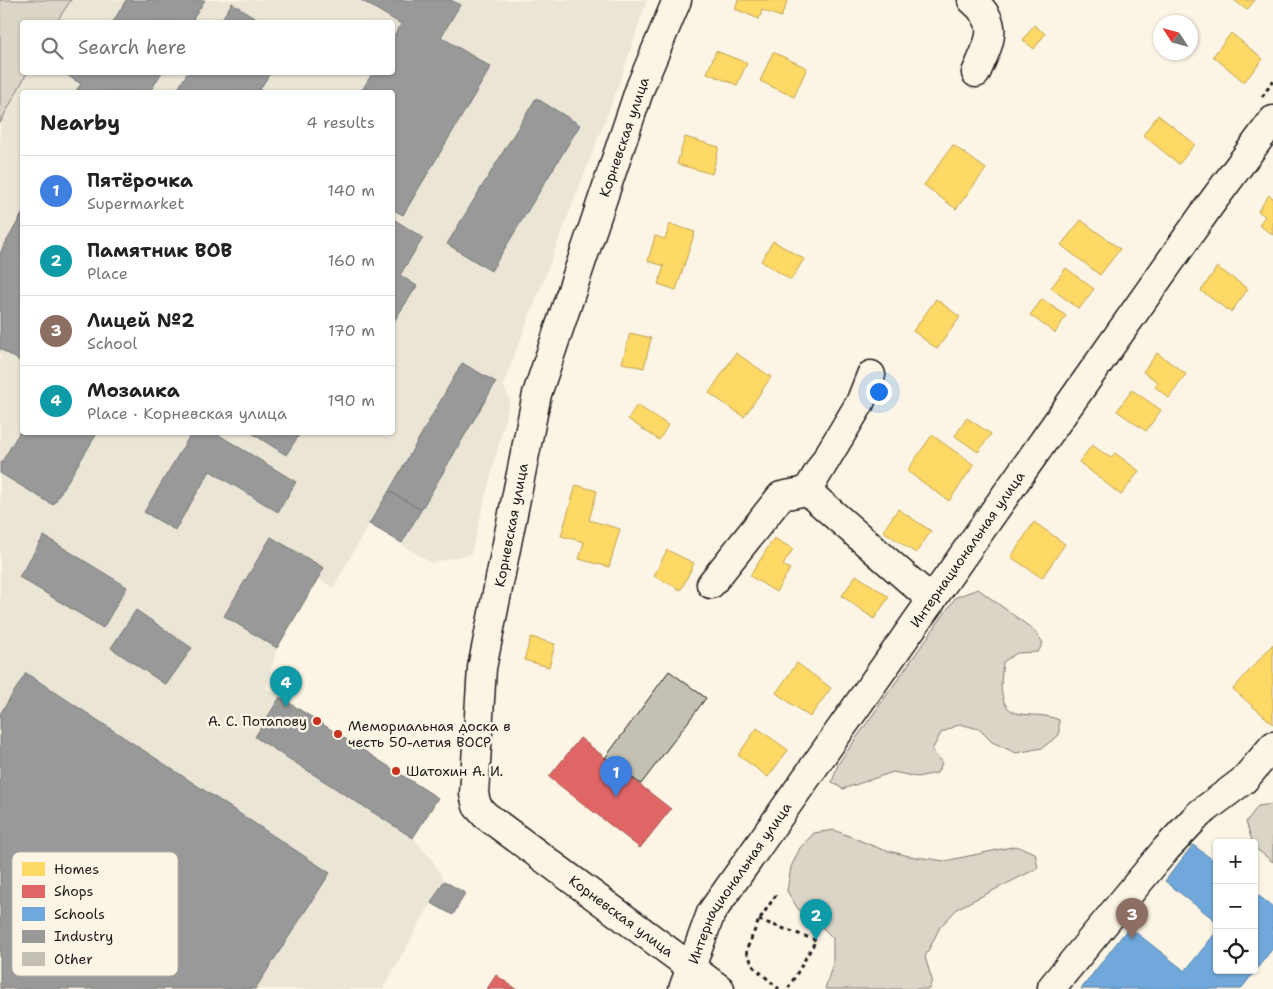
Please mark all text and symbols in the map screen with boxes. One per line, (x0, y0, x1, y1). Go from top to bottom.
north arrow (1153, 15, 1198, 60)
search box (20, 20, 395, 75)
icon: search (38, 34, 66, 62)
text: Search here (78, 35, 187, 60)
street label: Корневская улица (595, 74, 653, 199)
text: Nearby (40, 109, 120, 137)
text: 4 results (306, 112, 375, 133)
text: Пятёрочка (87, 168, 193, 193)
text: 1 (52, 180, 60, 201)
text: 140 m (328, 180, 375, 201)
text: Supermarket (87, 193, 184, 214)
text: Памятник ВОВ (87, 238, 232, 263)
text: 2 (50, 250, 62, 271)
text: 160 m (328, 250, 375, 271)
text: Place (87, 263, 128, 284)
text: Лицей №2 (87, 308, 194, 333)
text: 3 (50, 320, 62, 341)
text: 170 m (328, 320, 375, 341)
text: School (87, 333, 137, 354)
text: Мозаика (87, 378, 180, 403)
your location (866, 379, 892, 405)
text: 4 (50, 390, 62, 411)
text: 190 m (328, 390, 375, 411)
text: Place · Корневская улица (87, 403, 287, 424)
street label: Корневская улица (490, 461, 532, 588)
street label: Интернациональная улица (906, 467, 1029, 631)
pin: 4 (270, 666, 302, 707)
place label: А. С. Потапову (208, 712, 307, 730)
marker: А. С. Потапову (311, 715, 323, 727)
place label: Мемориальная доска в честь 50-летия ВОСР (348, 717, 511, 751)
marker: Мемориальная доска в честь 50-летия ВОСР (332, 728, 344, 740)
pin: 1 (600, 756, 632, 797)
place label: Шатохин А. И. (406, 762, 503, 780)
marker: Шатохин А. И. (390, 765, 402, 777)
street label: Интернациональная улица (684, 798, 795, 966)
map controls (1213, 839, 1258, 974)
button: + (1213, 839, 1258, 884)
legend (12, 852, 178, 976)
text: Homes (54, 860, 99, 878)
street label: Корневская улица (565, 871, 677, 961)
text: Shops (54, 882, 93, 900)
button: − (1213, 884, 1258, 929)
pin: 3 (1116, 898, 1148, 939)
pin: 2 (800, 899, 832, 940)
text: Schools (54, 905, 105, 923)
text: Industry (54, 927, 113, 945)
button: locate (1213, 929, 1258, 974)
text: Other (54, 950, 93, 968)

